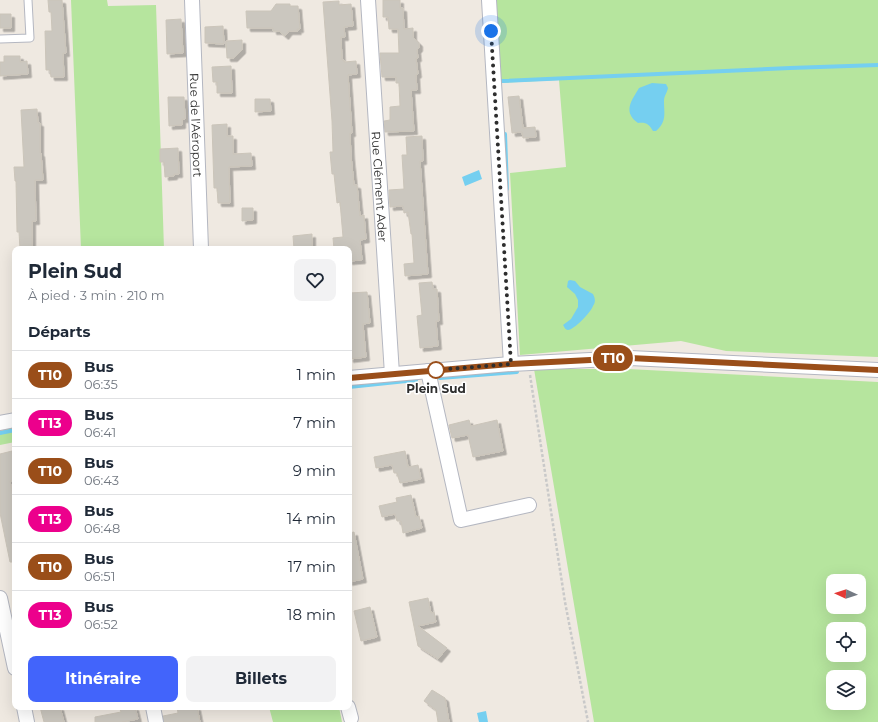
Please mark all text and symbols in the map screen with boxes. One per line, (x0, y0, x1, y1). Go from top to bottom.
your location (481, 21, 501, 41)
street label: Rue de l'Aéroport (187, 72, 206, 177)
street label: Rue Clément Ader (369, 131, 391, 243)
button: heart (294, 259, 336, 301)
text: Plein Sud (28, 260, 122, 283)
text: À pied · 3 min · 210 m (28, 287, 165, 303)
text: Départs (28, 322, 91, 341)
line badge: T10 (590, 345, 636, 371)
text: T10 (601, 349, 625, 367)
text: Bus (84, 357, 114, 376)
marker: Plein Sud (427, 361, 445, 379)
text: 1 min (297, 365, 336, 384)
text: T10 (38, 366, 62, 384)
text: 06:35 (84, 376, 118, 392)
place label: Plein Sud (406, 381, 466, 396)
text: Bus (84, 405, 114, 424)
text: 7 min (293, 413, 336, 432)
text: T13 (39, 414, 62, 432)
text: 06:41 (84, 424, 116, 440)
text: Bus (84, 453, 114, 472)
text: 9 min (293, 461, 336, 480)
text: T10 (38, 462, 62, 480)
text: 06:43 (84, 472, 119, 488)
text: Bus (84, 501, 114, 520)
text: 14 min (287, 509, 336, 528)
text: T13 (39, 510, 62, 528)
text: 06:48 (84, 520, 120, 536)
text: Bus (84, 549, 114, 568)
text: 17 min (288, 557, 336, 576)
text: T10 (38, 558, 62, 576)
text: 06:51 (84, 568, 115, 584)
north arrow (826, 574, 866, 614)
map controls (826, 574, 866, 710)
text: Bus (84, 597, 114, 616)
text: 18 min (287, 605, 336, 624)
text: T13 (39, 606, 62, 624)
text: 06:52 (84, 616, 118, 632)
button: locate (826, 622, 866, 662)
button: Itinéraire (28, 656, 178, 702)
button: Billets (186, 656, 336, 702)
button: layers (826, 670, 866, 710)

